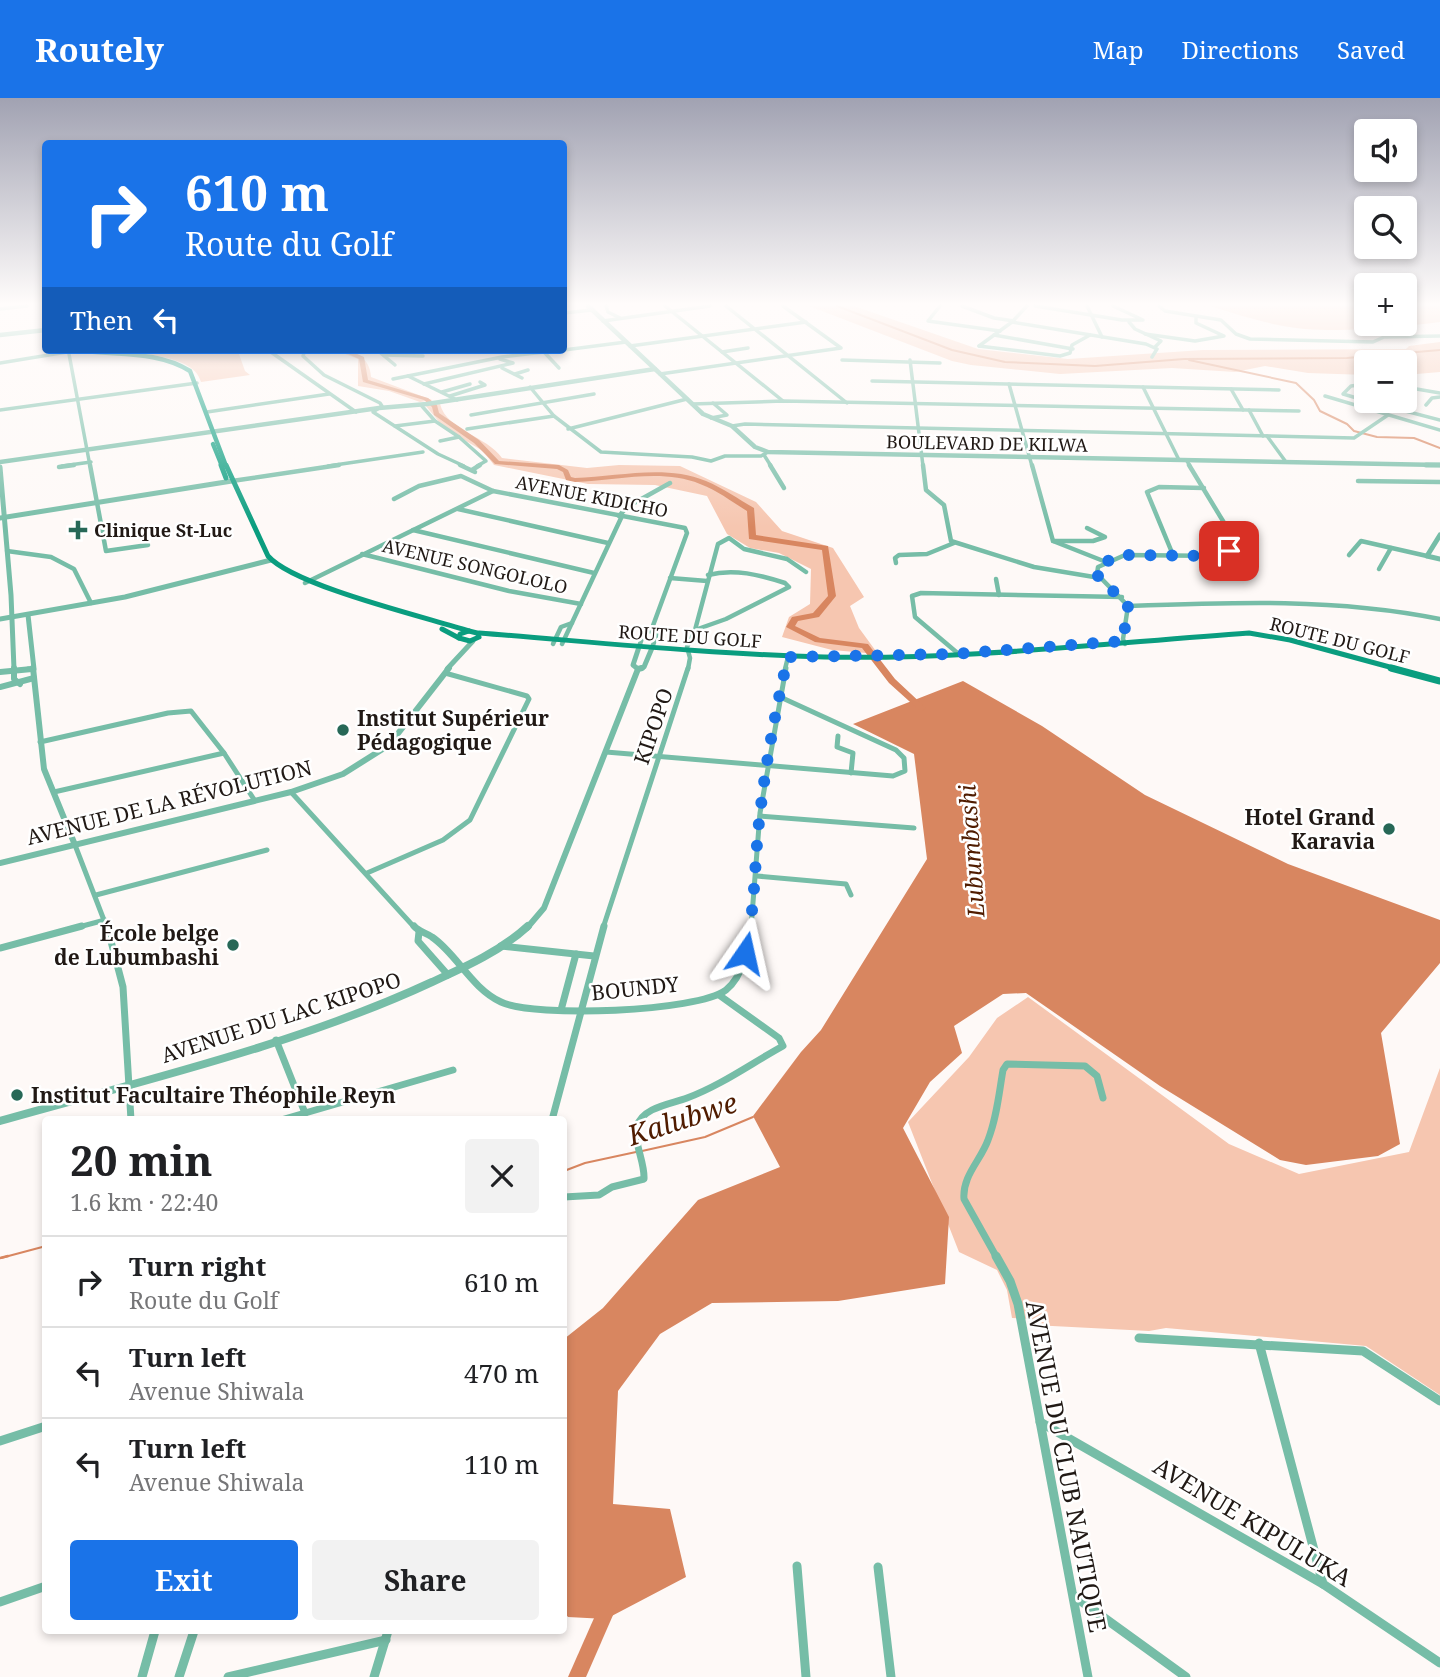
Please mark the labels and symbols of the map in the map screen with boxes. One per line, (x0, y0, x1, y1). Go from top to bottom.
street label: BOULEVARD DE KILWA (886, 429, 1088, 457)
street label: AVENUE KIDICHO (514, 469, 670, 523)
place label: Clinique St-Luc (94, 518, 232, 542)
marker: Clinique St-Luc (68, 520, 88, 540)
pin (1199, 521, 1259, 581)
street label: AVENUE SONGOLOLO (380, 533, 570, 599)
street label: ROUTE DU GOLF (1268, 611, 1412, 669)
street label: ROUTE DU GOLF (618, 619, 762, 653)
street label: KIPOPO (627, 684, 679, 768)
place label: Institut Supérieur Pédagogique (357, 704, 549, 756)
marker: Institut Supérieur Pédagogique (335, 722, 351, 738)
street label: AVENUE DE LA RÉVOLUTION (23, 753, 315, 851)
water label: Lubumbashi (950, 783, 992, 920)
place label: Hotel Grand Karavia (1245, 803, 1375, 855)
marker: Hotel Grand Karavia (1381, 821, 1397, 837)
position arrow (708, 916, 782, 990)
place label: École belge de Lubumbashi (54, 919, 220, 971)
marker: École belge de Lubumbashi (225, 937, 241, 953)
street label: AVENUE DU LAC KIPOPO (158, 965, 404, 1069)
street label: BOUNDY (590, 969, 681, 1007)
place label: Institut Facultaire Théophile Reyn (31, 1081, 396, 1109)
water label: Kalubwe (621, 1082, 742, 1154)
marker: Institut Facultaire Théophile Reyn (9, 1087, 25, 1103)
street label: AVENUE DU CLUB NAUTIQUE (1019, 1297, 1115, 1635)
street label: AVENUE KIPULUKA (1148, 1449, 1358, 1593)

